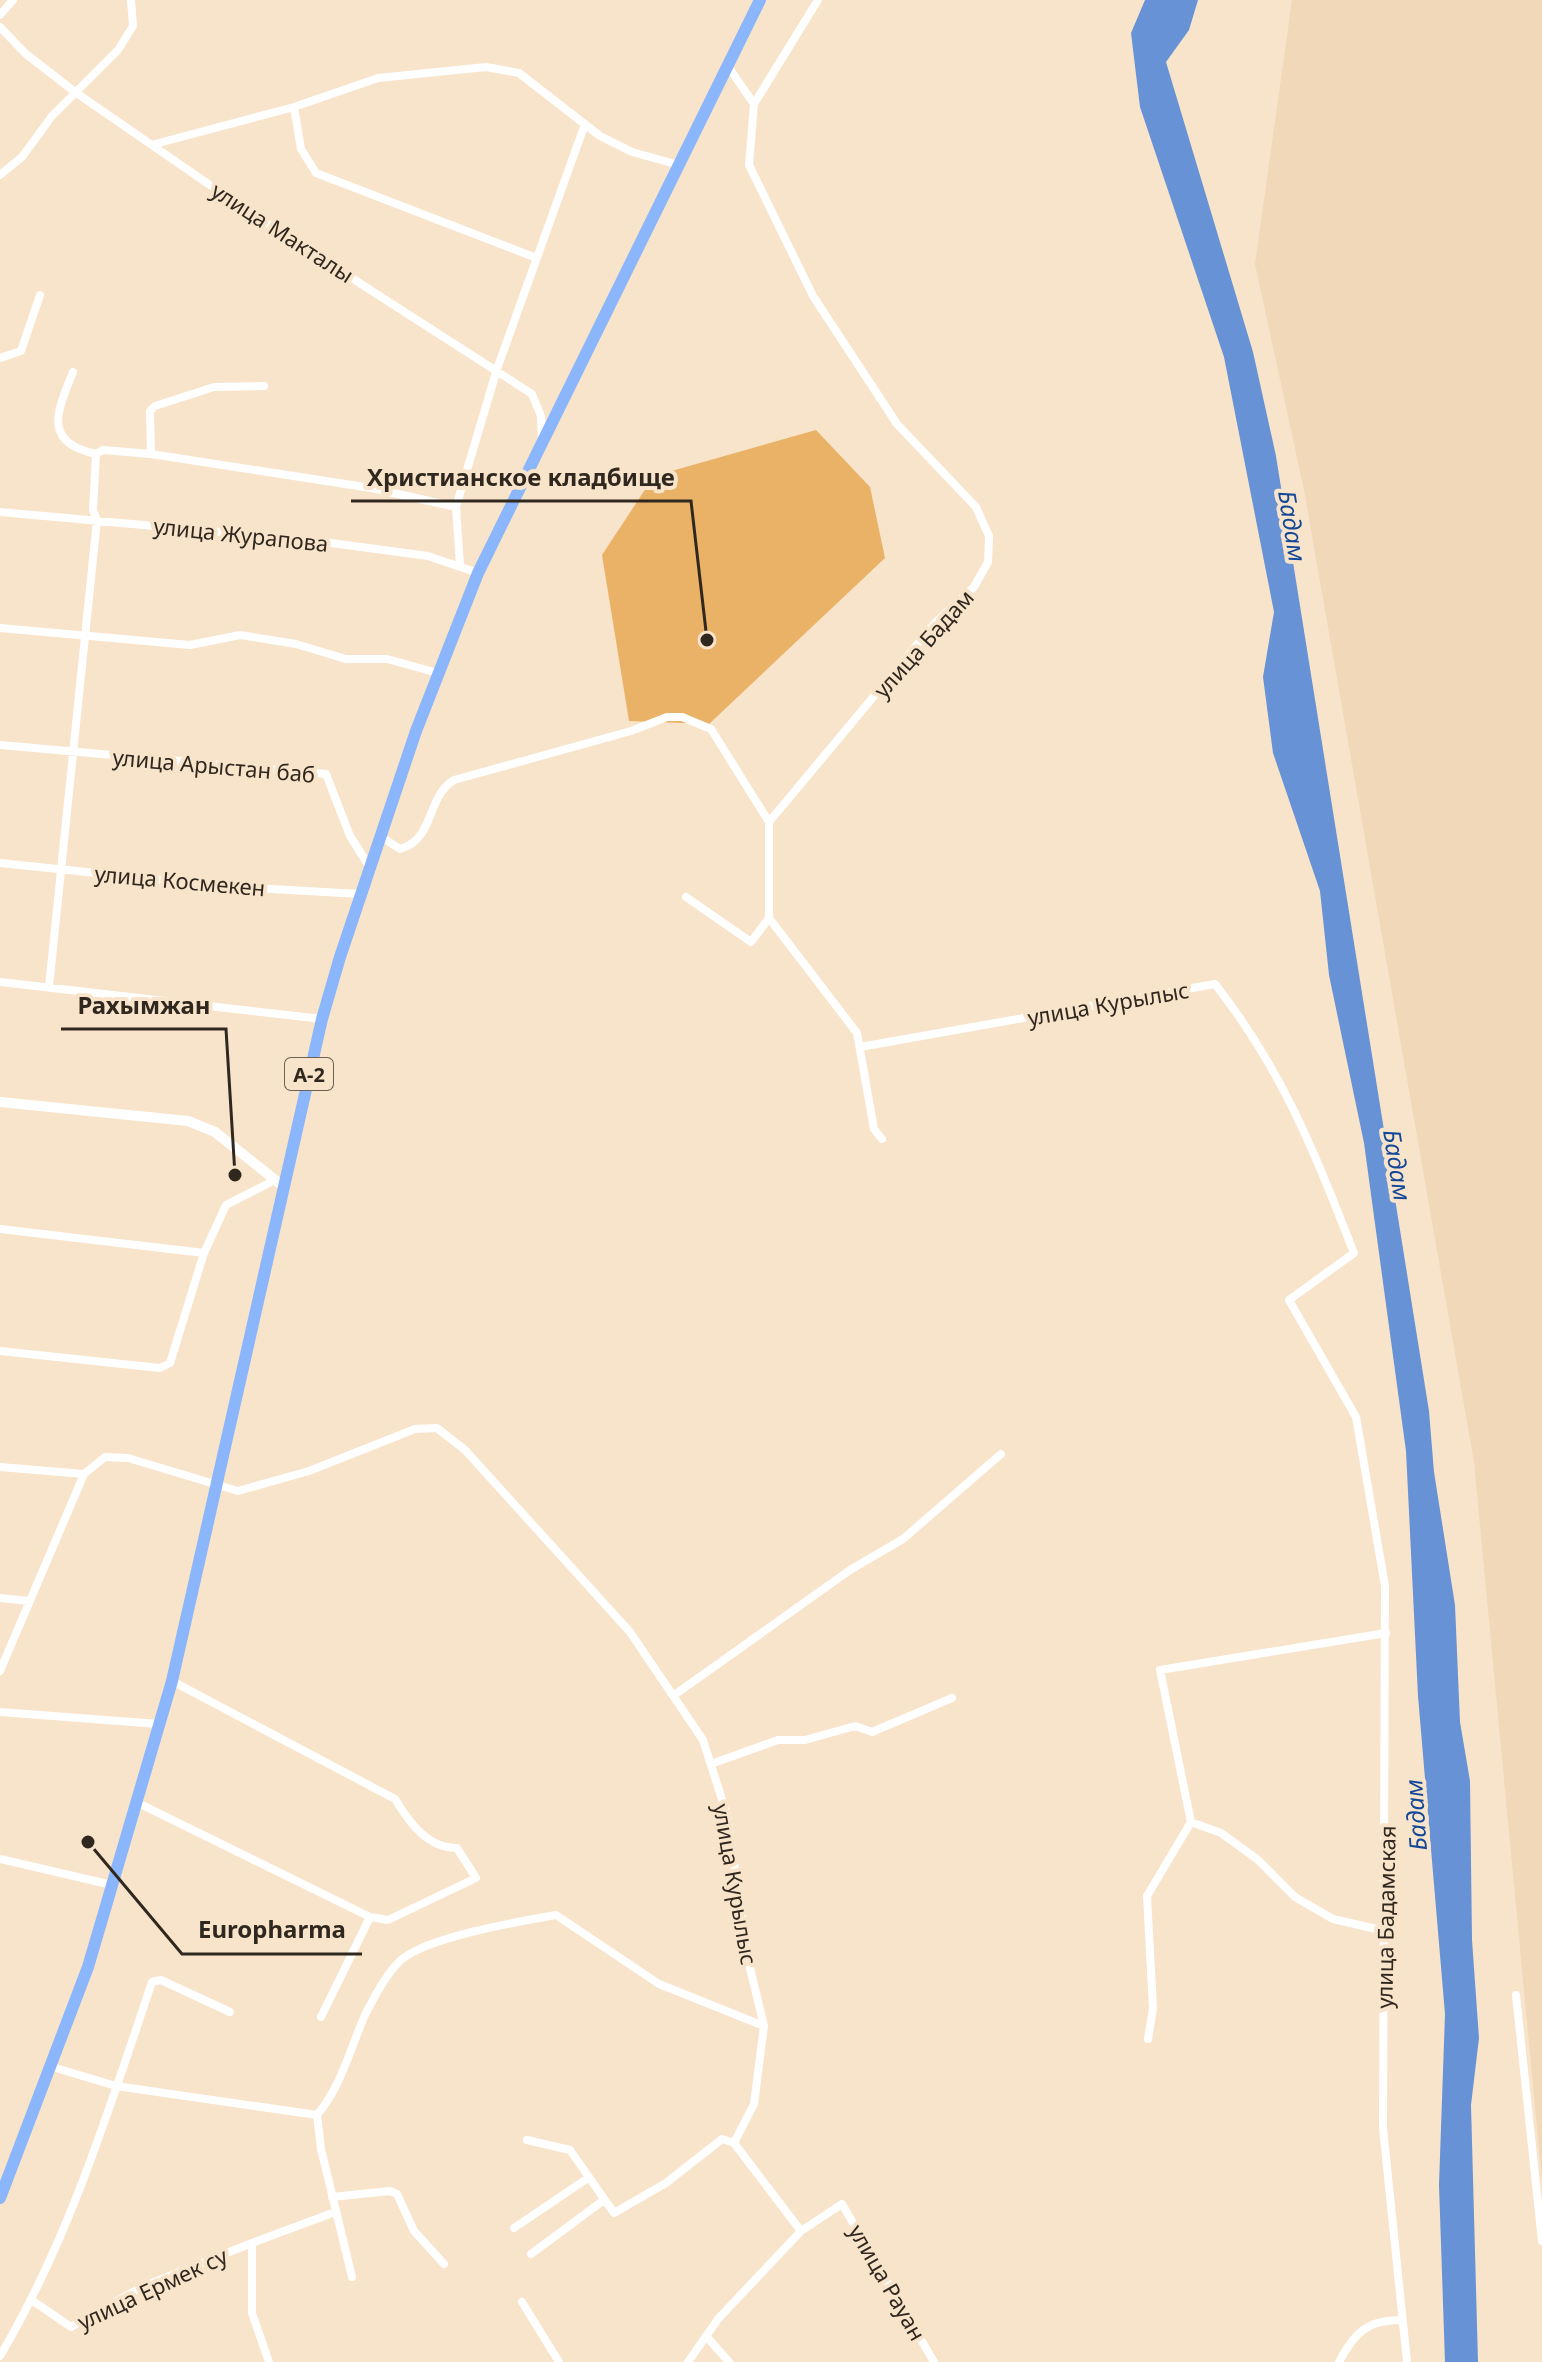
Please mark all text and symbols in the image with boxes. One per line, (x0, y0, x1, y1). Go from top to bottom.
street label: улица Макталы (206, 175, 360, 289)
callout: Христианское кладбище (351, 453, 691, 501)
text: Христианское кладбище (367, 460, 675, 493)
water label: Бадам (1271, 488, 1315, 564)
street label: улица Журапова (152, 510, 330, 558)
street label: улица Бадам (866, 582, 980, 704)
street label: улица Арыстан баб (111, 741, 317, 789)
street label: улица Космекен (93, 858, 267, 902)
street label: улица Курылыс (1025, 974, 1191, 1032)
callout: Рахымжан (61, 981, 226, 1029)
text: Рахымжан (78, 988, 210, 1021)
road number: A-2 (285, 1058, 333, 1090)
water label: Бадам (1376, 1127, 1420, 1203)
water label: Бадам (1396, 1778, 1434, 1852)
street label: улица Курылыс (707, 1801, 765, 1967)
street label: улица Бадамская (1368, 1825, 1402, 2009)
callout: Europharma (182, 1906, 362, 1954)
text: Europharma (198, 1912, 346, 1945)
street label: улица Рауан (843, 2218, 933, 2346)
street label: улица Ермек су (72, 2240, 233, 2336)

